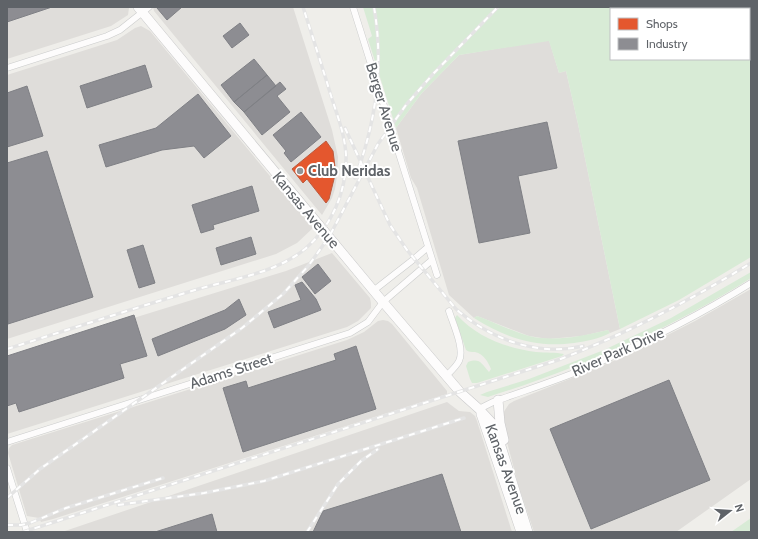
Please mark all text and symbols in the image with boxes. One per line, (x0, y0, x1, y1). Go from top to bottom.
legend (610, 8, 750, 60)
text: Shops (646, 16, 678, 31)
text: Industry (646, 36, 687, 51)
street label: Berger Avenue (362, 60, 406, 154)
place label: Club Neridas (308, 162, 390, 180)
marker: Club Neridas (295, 166, 305, 176)
street label: Kansas Avenue (269, 168, 344, 252)
street label: River Park Drive (569, 323, 667, 380)
street label: Adams Street (187, 349, 275, 393)
street label: Kansas Avenue (481, 421, 531, 517)
north arrow (710, 491, 750, 531)
text: N (732, 502, 747, 514)

